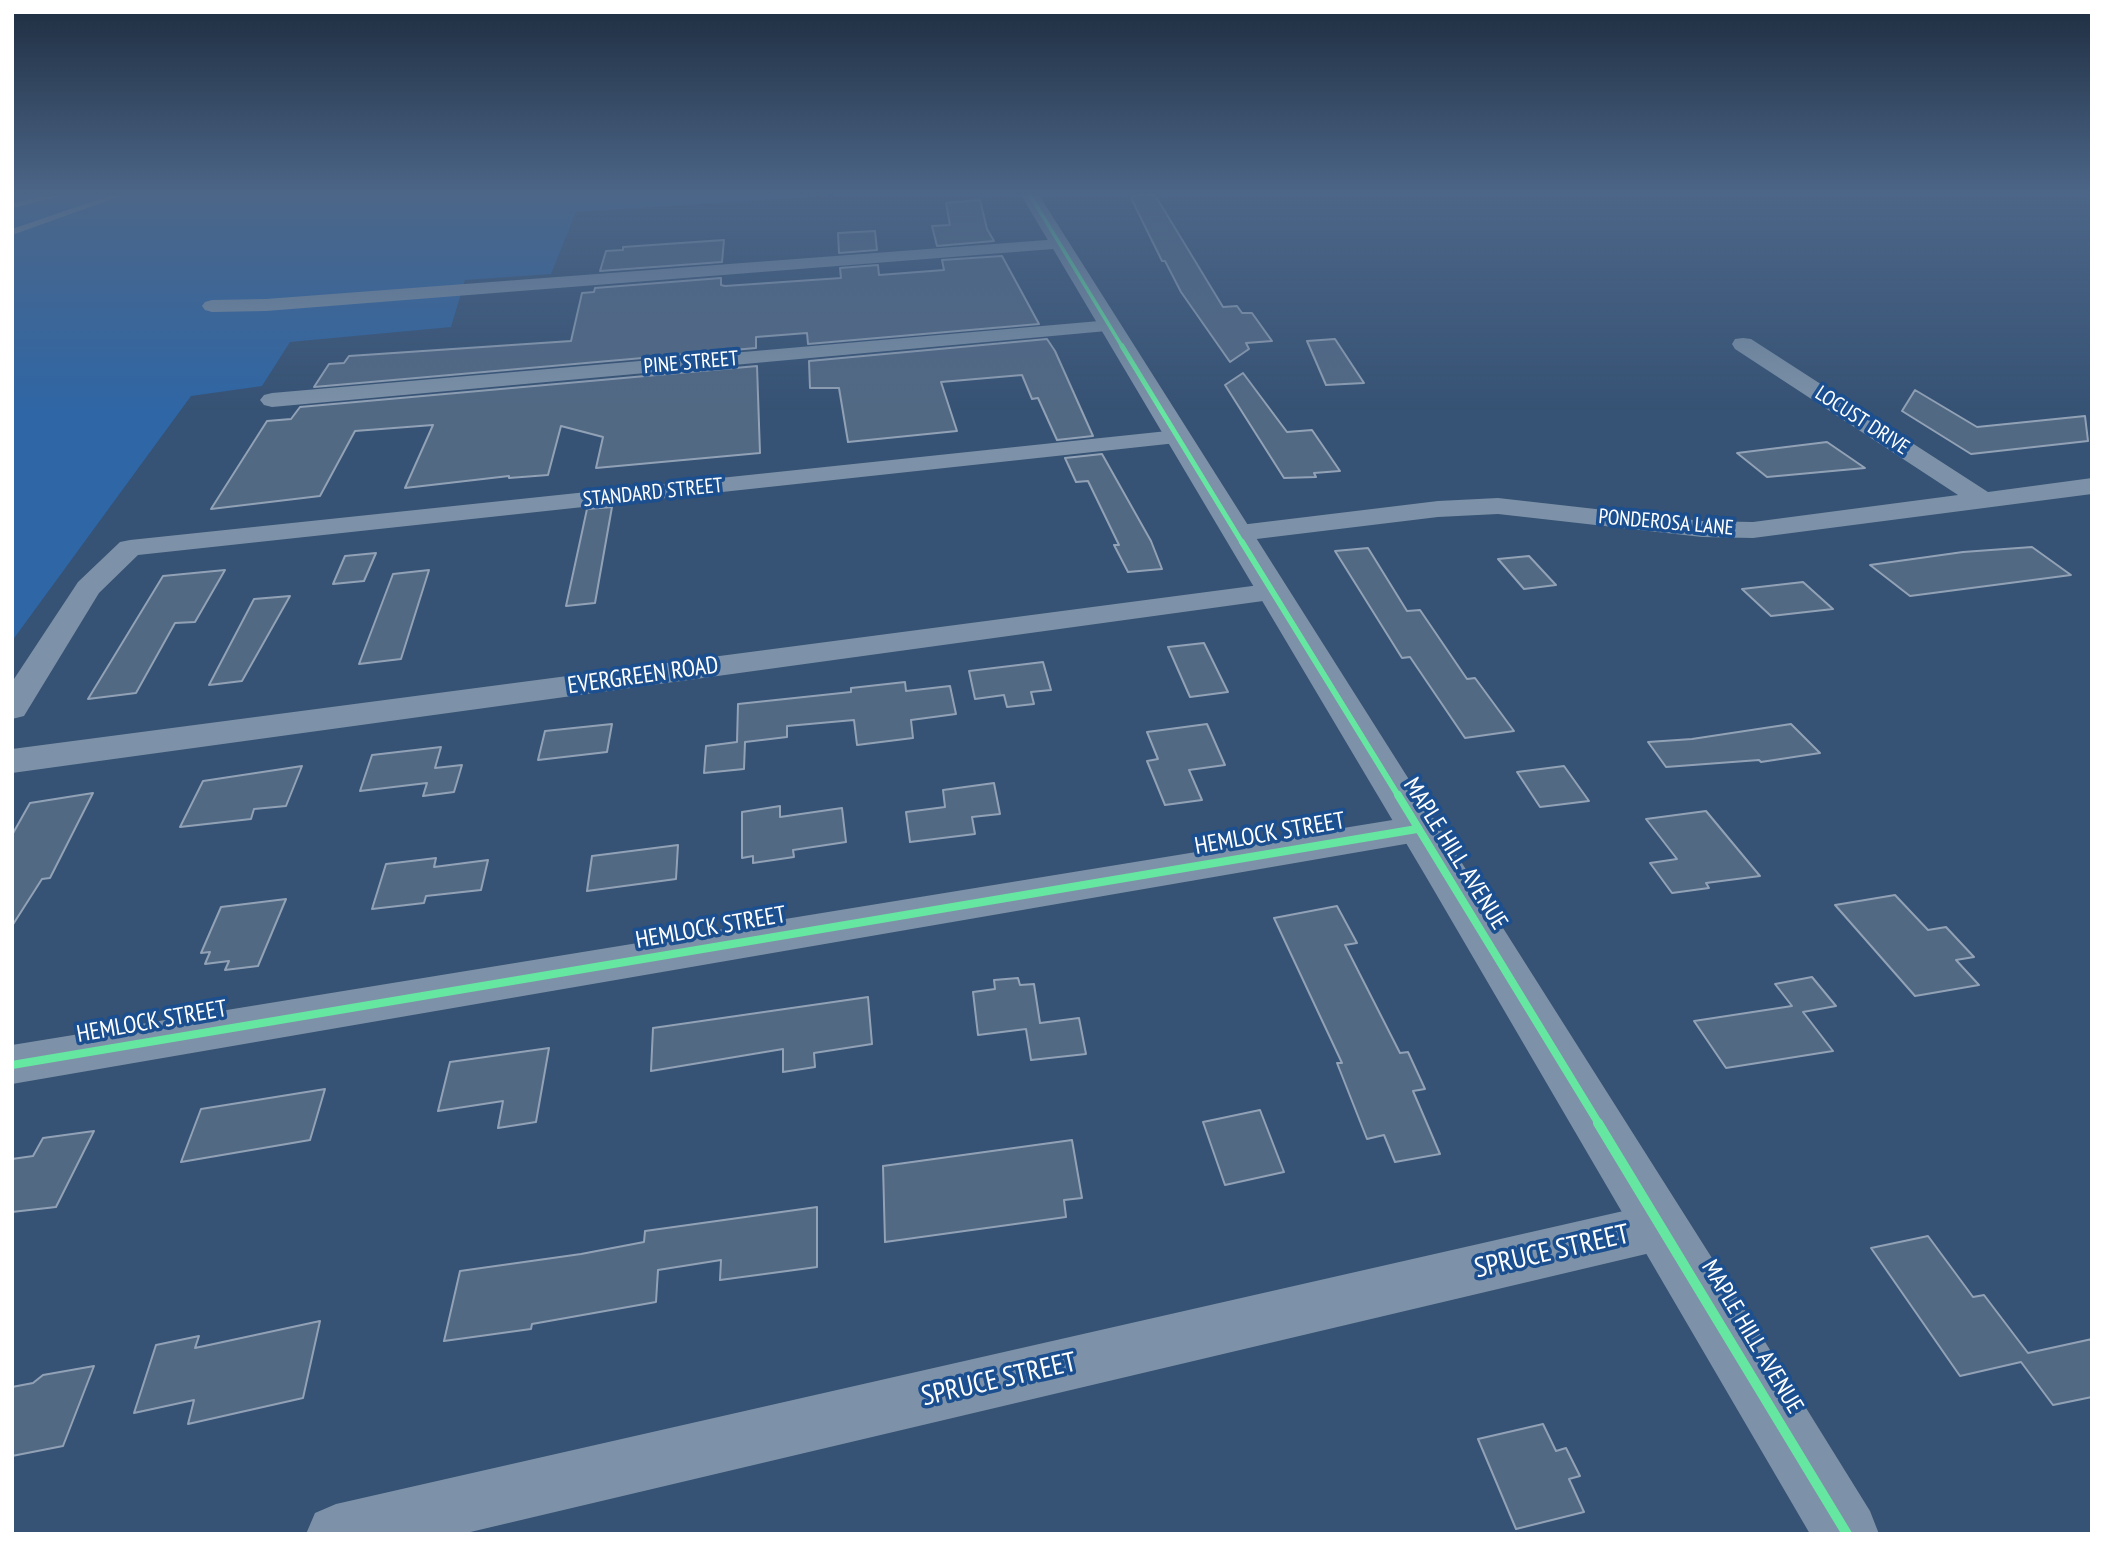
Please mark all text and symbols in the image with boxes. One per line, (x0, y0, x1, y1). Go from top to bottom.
street label: PINE STREET (643, 346, 739, 380)
street label: LOCUST DRIVE (1810, 381, 1914, 461)
street label: STANDARD STREET (582, 473, 724, 513)
street label: PONDEROSA LANE (1597, 505, 1735, 541)
street label: EVERGREEN ROAD (566, 651, 720, 701)
street label: MAPLE HILL AVENUE (1397, 773, 1513, 935)
street label: HEMLOCK STREET (1193, 807, 1347, 861)
street label: HEMLOCK STREET (634, 901, 788, 955)
street label: HEMLOCK STREET (75, 995, 229, 1049)
street label: SPRUCE STREET (1471, 1218, 1633, 1286)
street label: MAPLE HILL AVENUE (1695, 1255, 1809, 1419)
street label: SPRUCE STREET (918, 1346, 1080, 1414)

